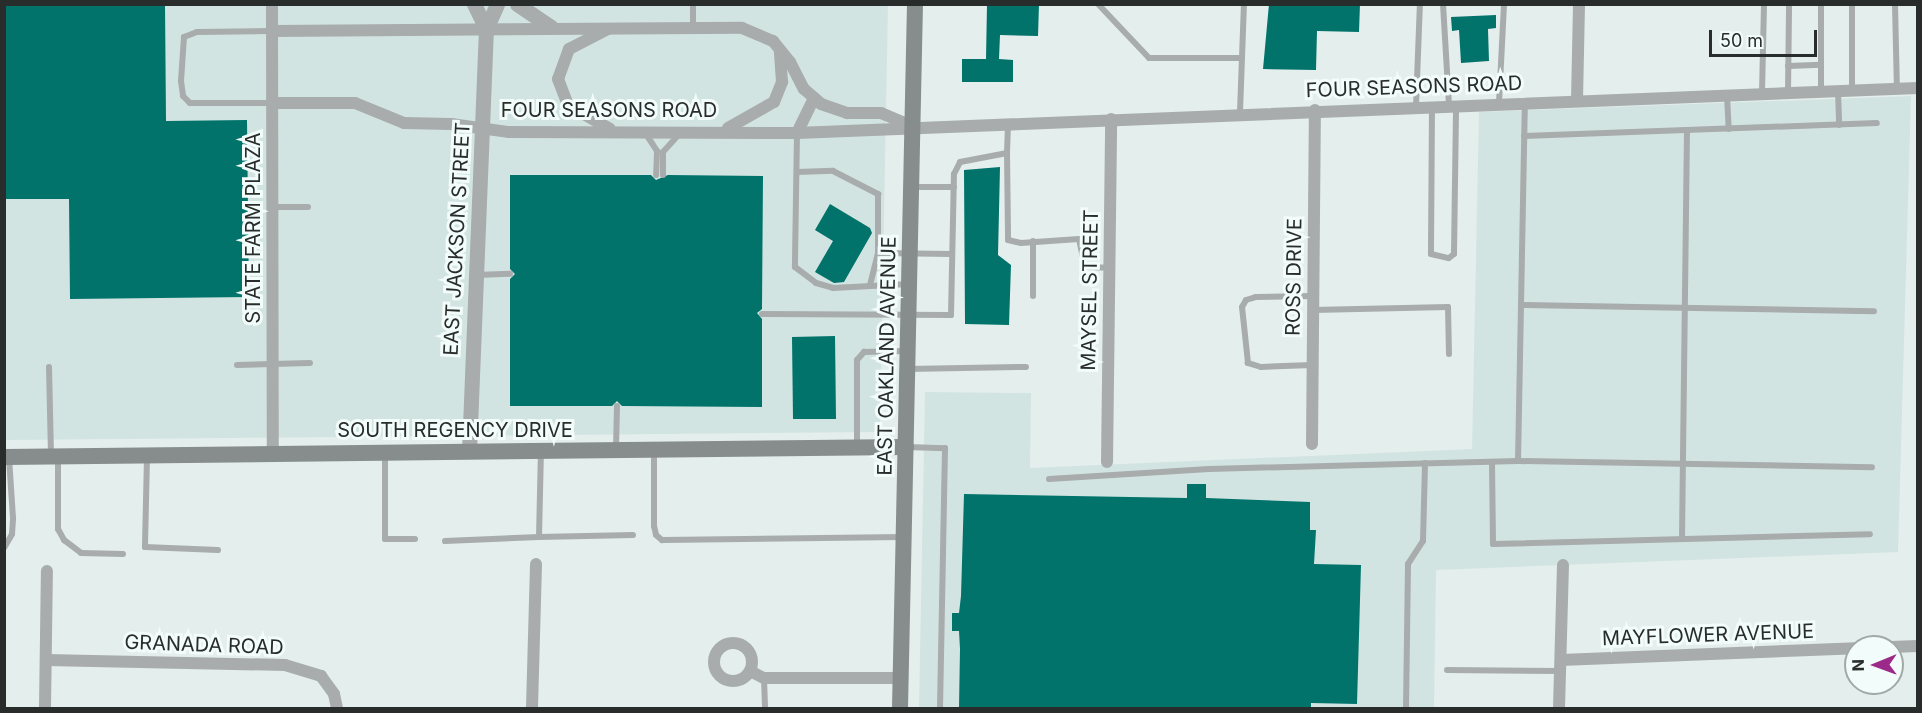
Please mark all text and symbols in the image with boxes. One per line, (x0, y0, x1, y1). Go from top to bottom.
scale bar (1712, 18, 1820, 56)
text: 50 m (1720, 30, 1763, 51)
street label: FOUR SEASONS ROAD (1305, 71, 1523, 103)
street label: FOUR SEASONS ROAD (501, 98, 717, 122)
street label: EAST JACKSON STREET (439, 122, 475, 356)
street label: STATE FARM PLAZA (241, 132, 265, 324)
street label: MAYSEL STREET (1077, 209, 1103, 371)
street label: ROSS DRIVE (1281, 218, 1307, 336)
street label: EAST OAKLAND AVENUE (873, 236, 901, 476)
street label: SOUTH REGENCY DRIVE (337, 418, 573, 442)
street label: MAYFLOWER AVENUE (1602, 619, 1814, 651)
street label: GRANADA ROAD (124, 630, 284, 660)
north arrow (1844, 635, 1904, 695)
text: N (1848, 659, 1868, 672)

